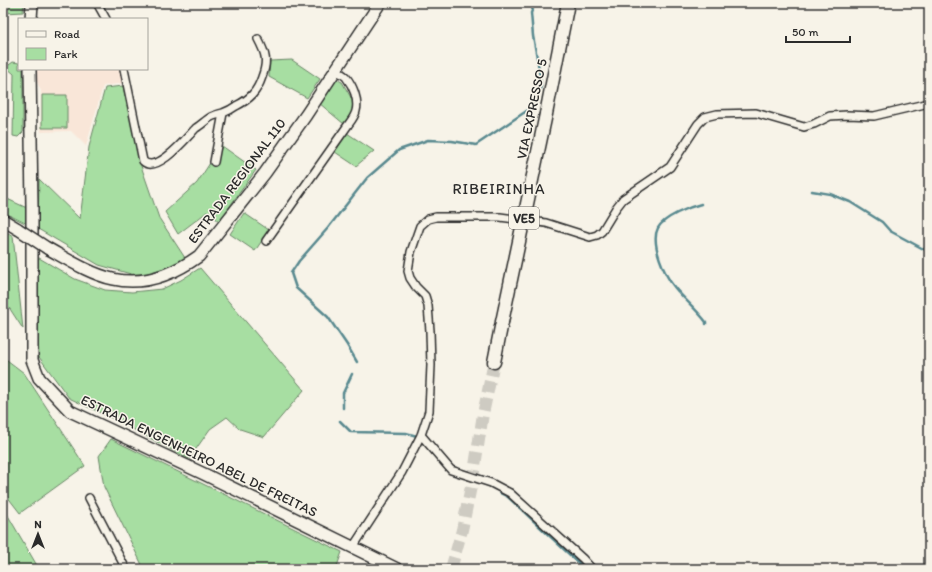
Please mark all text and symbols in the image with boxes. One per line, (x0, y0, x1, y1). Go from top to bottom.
legend (18, 18, 148, 70)
scale bar (786, 18, 850, 44)
text: 50 m (792, 25, 818, 39)
text: Road (54, 27, 80, 41)
text: Park (54, 47, 78, 61)
street label: VIA EXPRESSO 5 (513, 57, 551, 161)
street label: ESTRADA REGIONAL 110 (184, 115, 290, 247)
district label: RIBEIRINHA (453, 180, 545, 198)
road number: VE5 (509, 207, 539, 229)
street label: ESTRADA ENGENHEIRO ABEL DE FREITAS (78, 391, 320, 521)
north arrow (18, 514, 58, 554)
text: N (34, 518, 42, 531)

